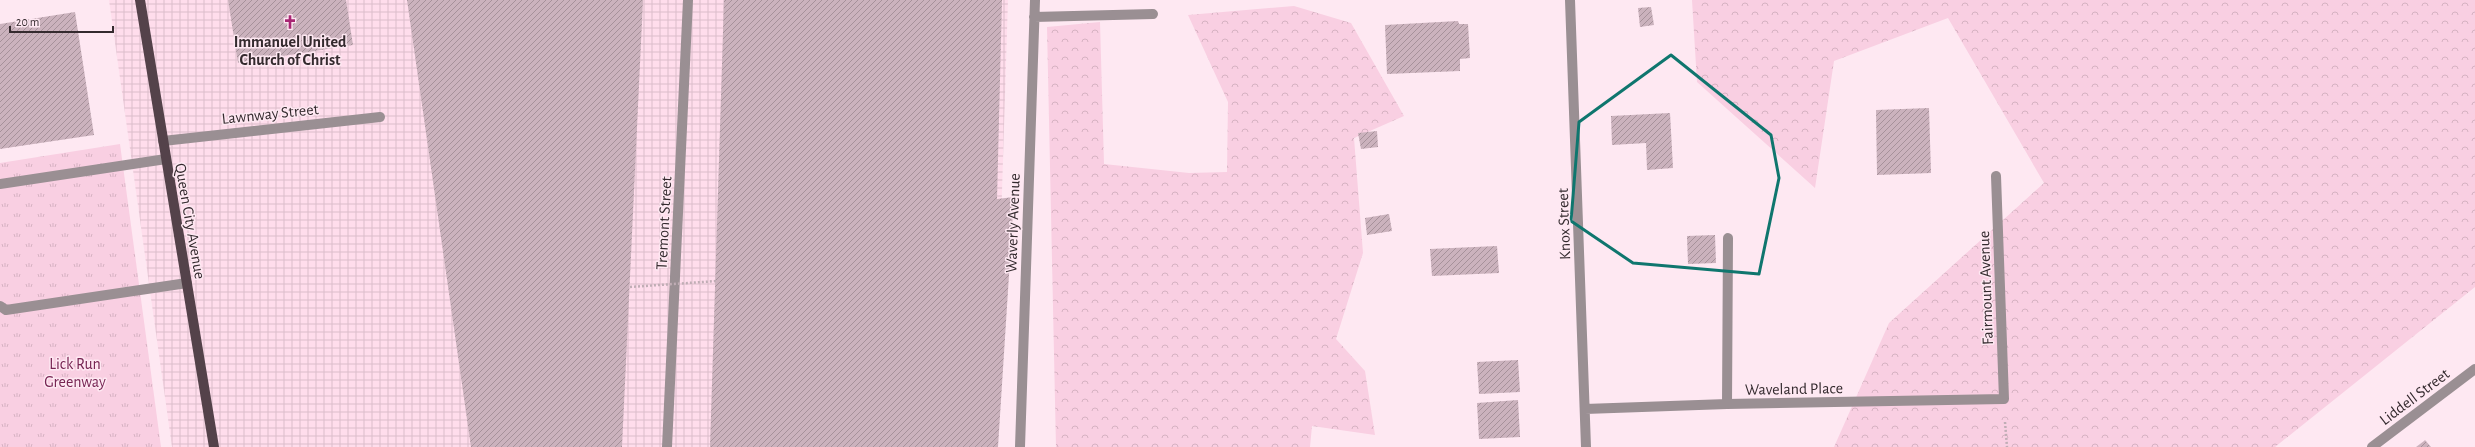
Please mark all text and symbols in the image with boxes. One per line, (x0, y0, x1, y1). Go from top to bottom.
scale bar (10, 8, 113, 34)
church icon: Immanuel United Church of Christ (282, 14, 298, 30)
text: 20 m (16, 16, 39, 28)
place label: Immanuel United Church of Christ (234, 34, 347, 68)
street label: Lawnway Street (221, 101, 319, 128)
street label: Queen City Avenue (171, 162, 208, 281)
street label: Waverly Avenue (1003, 173, 1024, 273)
street label: Tremont Street (654, 176, 674, 270)
street label: Knox Street (1555, 188, 1573, 260)
street label: Fairmount Avenue (1976, 231, 1996, 345)
park label: Lick Run Greenway (44, 356, 106, 391)
street label: Liddell Street (2377, 366, 2452, 428)
street label: Waveland Place (1745, 380, 1843, 398)

